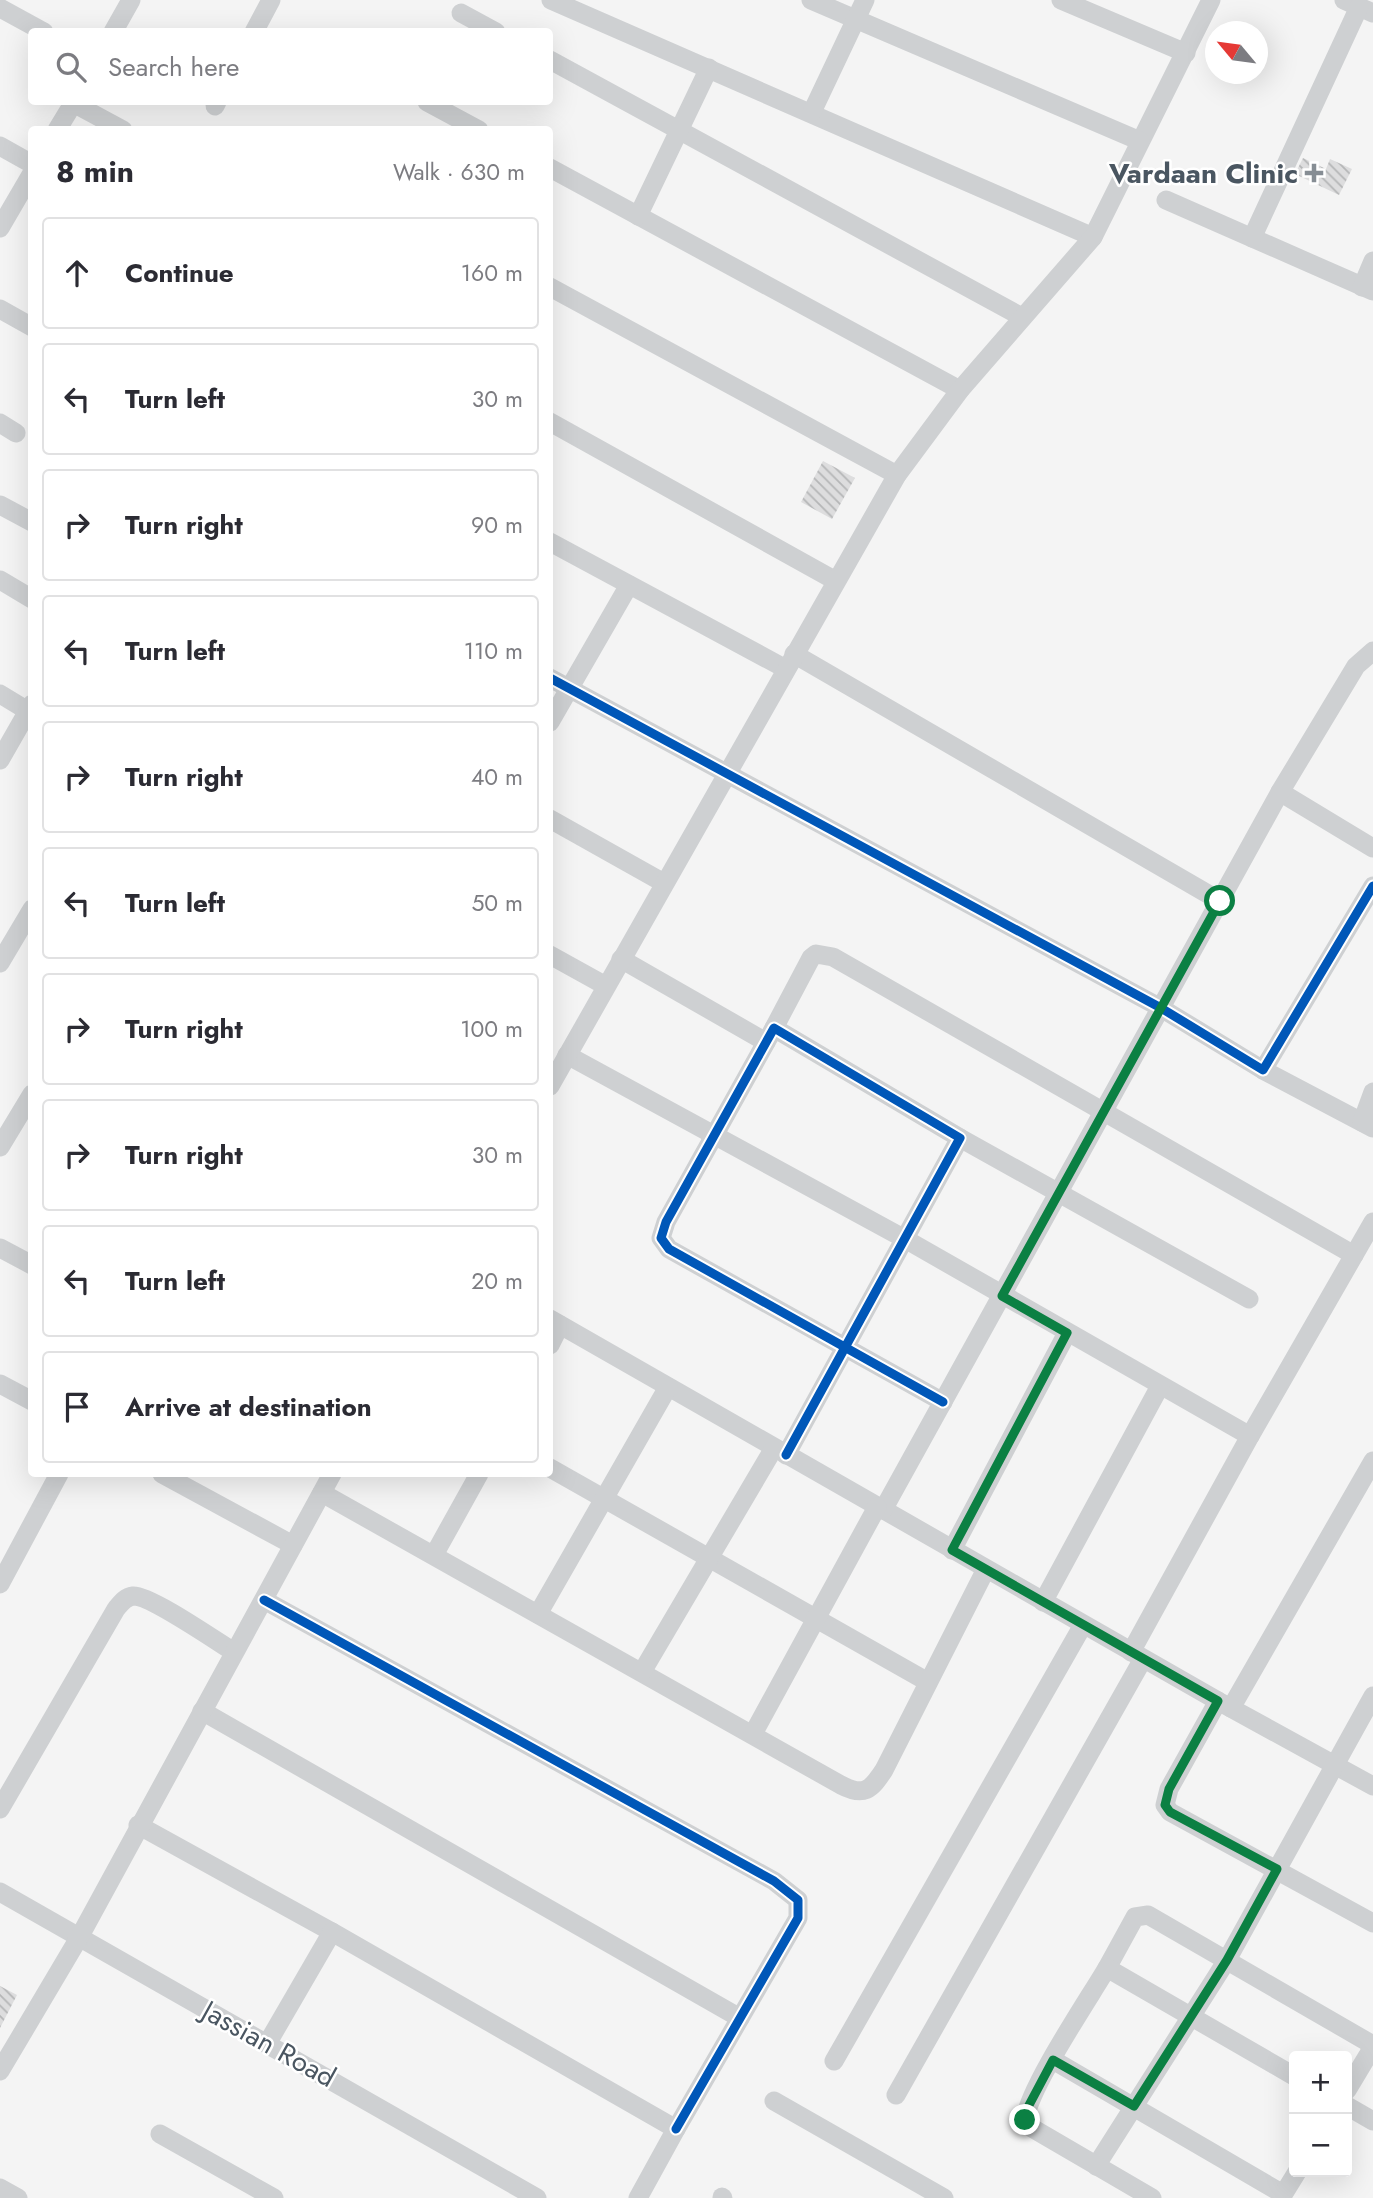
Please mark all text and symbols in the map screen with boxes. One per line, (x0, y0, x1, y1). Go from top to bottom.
north arrow (1205, 21, 1268, 84)
search box (28, 28, 553, 105)
icon: search (52, 48, 90, 86)
text: Search here (108, 48, 240, 86)
text: 8 min (56, 150, 134, 193)
place label: Vardaan Clinic (1108, 153, 1298, 194)
text: Walk · 630 m (393, 155, 525, 189)
marker: Vardaan Clinic (1304, 163, 1324, 183)
icon: ahead (58, 254, 96, 292)
text: Continue (125, 254, 234, 292)
text: 160 m (461, 256, 523, 290)
icon: left (58, 380, 96, 418)
text: Turn left (125, 380, 225, 418)
text: 30 m (472, 382, 523, 416)
icon: right (58, 506, 96, 544)
text: Turn right (125, 506, 243, 544)
text: 90 m (471, 508, 523, 542)
icon: left (58, 632, 96, 670)
text: Turn left (125, 632, 225, 670)
text: 110 m (464, 634, 523, 668)
icon: right (58, 758, 96, 796)
text: Turn right (125, 758, 243, 796)
text: 40 m (471, 760, 523, 794)
icon: left (58, 884, 96, 922)
text: Turn left (125, 884, 225, 922)
route start (1204, 885, 1235, 916)
text: 50 m (471, 886, 523, 920)
icon: right (58, 1010, 96, 1048)
text: Turn right (125, 1010, 243, 1048)
text: 100 m (460, 1012, 523, 1046)
icon: right (58, 1136, 96, 1174)
text: Turn right (125, 1136, 243, 1174)
text: 30 m (472, 1138, 523, 1172)
icon: left (58, 1262, 96, 1300)
text: Turn left (125, 1262, 225, 1300)
text: 20 m (471, 1264, 523, 1298)
icon: arrive (58, 1388, 96, 1426)
text: Arrive at destination (125, 1388, 372, 1426)
street label: Jassian Road (191, 1988, 343, 2098)
map controls (1289, 2051, 1352, 2177)
button: + (1289, 2051, 1352, 2114)
route end (1009, 2104, 1040, 2135)
button: − (1289, 2114, 1352, 2177)

